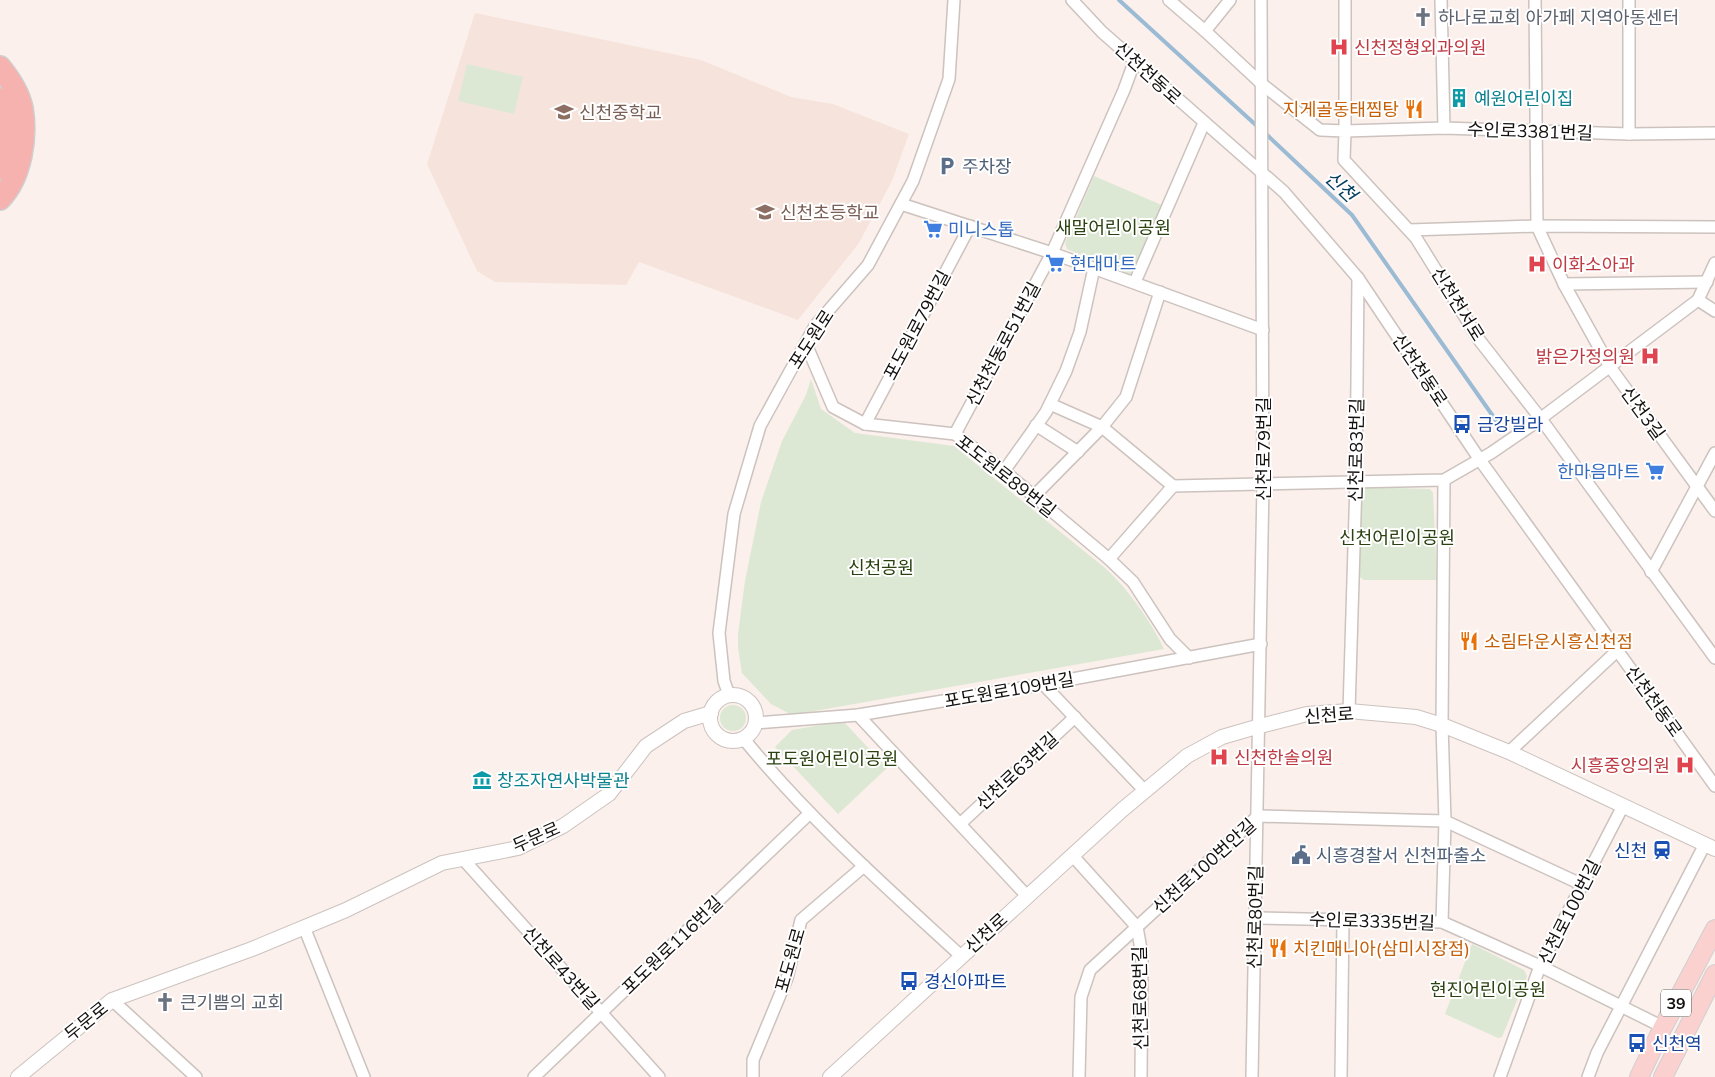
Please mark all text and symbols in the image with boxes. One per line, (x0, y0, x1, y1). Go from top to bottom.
church icon: 하나로교회 아가페 지역아동센터 (1412, 6, 1434, 28)
place label: 하나로교회 아가페 지역아동센터 (1438, 6, 1679, 29)
hospital icon: 신천정형외과의원 (1328, 36, 1350, 58)
place label: 신천정형외과의원 (1354, 36, 1486, 59)
street label: 신천천동로 (1110, 37, 1186, 109)
building icon: 예원어린이집 (1448, 87, 1470, 109)
place label: 예원어린이집 (1474, 87, 1573, 110)
place label: 지게골동태찜탕 (1283, 98, 1399, 121)
restaurant icon: 지게골동태찜탕 (1403, 98, 1425, 120)
school or university icon: 신천중학교 (553, 101, 575, 123)
place label: 신천중학교 (579, 101, 662, 124)
street label: 수인로3381번길 (1467, 117, 1593, 145)
parking icon: 주차장 (936, 155, 958, 177)
place label: 주차장 (962, 155, 1012, 178)
water label: 신천 (1320, 165, 1363, 208)
school or university icon: 신천초등학교 (754, 201, 776, 223)
place label: 신천초등학교 (780, 201, 879, 224)
park label: 새말어린이공원 (1055, 216, 1171, 239)
supermarket icon: 미니스톱 (922, 218, 944, 240)
place label: 미니스톱 (948, 218, 1014, 241)
supermarket icon: 현대마트 (1044, 252, 1066, 274)
place label: 현대마트 (1070, 252, 1136, 275)
hospital icon: 이화소아과 (1526, 253, 1548, 275)
place label: 이화소아과 (1552, 253, 1635, 276)
street label: 신천천서로 (1426, 263, 1490, 345)
street label: 포도원로79번길 (878, 266, 956, 384)
street label: 신천천동로51번길 (961, 278, 1045, 410)
street label: 포도원로 (783, 305, 839, 373)
street label: 신천천동로 (1387, 329, 1453, 411)
place label: 밝은가정의원 (1536, 345, 1635, 368)
hospital icon: 밝은가정의원 (1639, 345, 1661, 367)
street label: 신천3길 (1616, 382, 1670, 444)
street label: 신천로79번길 (1252, 397, 1275, 501)
street label: 신천로83번길 (1344, 398, 1368, 502)
bus stop icon: 금강빌라 (1451, 413, 1473, 435)
place label: 금강빌라 (1477, 413, 1544, 436)
street label: 포도원로89번길 (951, 430, 1061, 522)
place label: 한마음마트 (1557, 460, 1640, 483)
supermarket icon: 한마음마트 (1644, 460, 1666, 482)
park label: 신천어린이공원 (1339, 526, 1455, 549)
park label: 신천공원 (848, 556, 914, 579)
restaurant icon: 소림타운시흥신천점 (1458, 630, 1480, 652)
place label: 소림타운시흥신천점 (1484, 630, 1633, 653)
street label: 신천천동로 (1620, 661, 1688, 741)
street label: 포도원로109번길 (942, 667, 1076, 713)
street label: 신천로 (1303, 702, 1355, 728)
street label: 신천로63번길 (971, 727, 1063, 815)
hospital icon: 신천한솔의원 (1208, 746, 1230, 768)
place label: 신천한솔의원 (1234, 746, 1333, 769)
park label: 포도원어린이공원 (766, 747, 898, 770)
place label: 시흥중앙의원 (1571, 754, 1670, 777)
hospital icon: 시흥중앙의원 (1674, 754, 1696, 776)
museum icon: 창조자연사박물관 (471, 769, 493, 791)
place label: 창조자연사박물관 (497, 769, 630, 792)
street label: 신천로100번안길 (1147, 813, 1261, 919)
street label: 두문로 (509, 816, 563, 858)
place label: 신천 (1614, 839, 1647, 862)
station icon: 신천 (1651, 839, 1673, 861)
public building icon: 시흥경찰서 신천파출소 (1290, 844, 1312, 866)
place label: 시흥경찰서 신천파출소 (1316, 844, 1486, 867)
street label: 신천로100번길 (1533, 855, 1605, 969)
street label: 신천로80번길 (1243, 865, 1267, 969)
street label: 포도원로116번길 (617, 891, 727, 999)
street label: 수인로3335번길 (1309, 907, 1435, 935)
street label: 신천로 (960, 908, 1012, 958)
street label: 신천로43번길 (518, 922, 604, 1014)
street label: 포도원로 (770, 925, 810, 995)
restaurant icon: 치킨매니아(삼미시장점) (1267, 937, 1289, 959)
place label: 치킨매니아(삼미시장점) (1293, 937, 1470, 960)
street label: 신천로68번길 (1128, 946, 1152, 1050)
bus stop icon: 경신아파트 (898, 970, 920, 992)
place label: 경신아파트 (924, 970, 1007, 993)
park label: 현진어린이공원 (1430, 978, 1546, 1001)
road number: 39 (1661, 990, 1691, 1016)
church icon: 큰기쁨의 교회 (154, 991, 176, 1013)
place label: 큰기쁨의 교회 (180, 991, 284, 1014)
street label: 두문로 (59, 996, 113, 1046)
bus stop icon: 신천역 (1626, 1032, 1648, 1054)
place label: 신천역 (1652, 1032, 1702, 1055)

